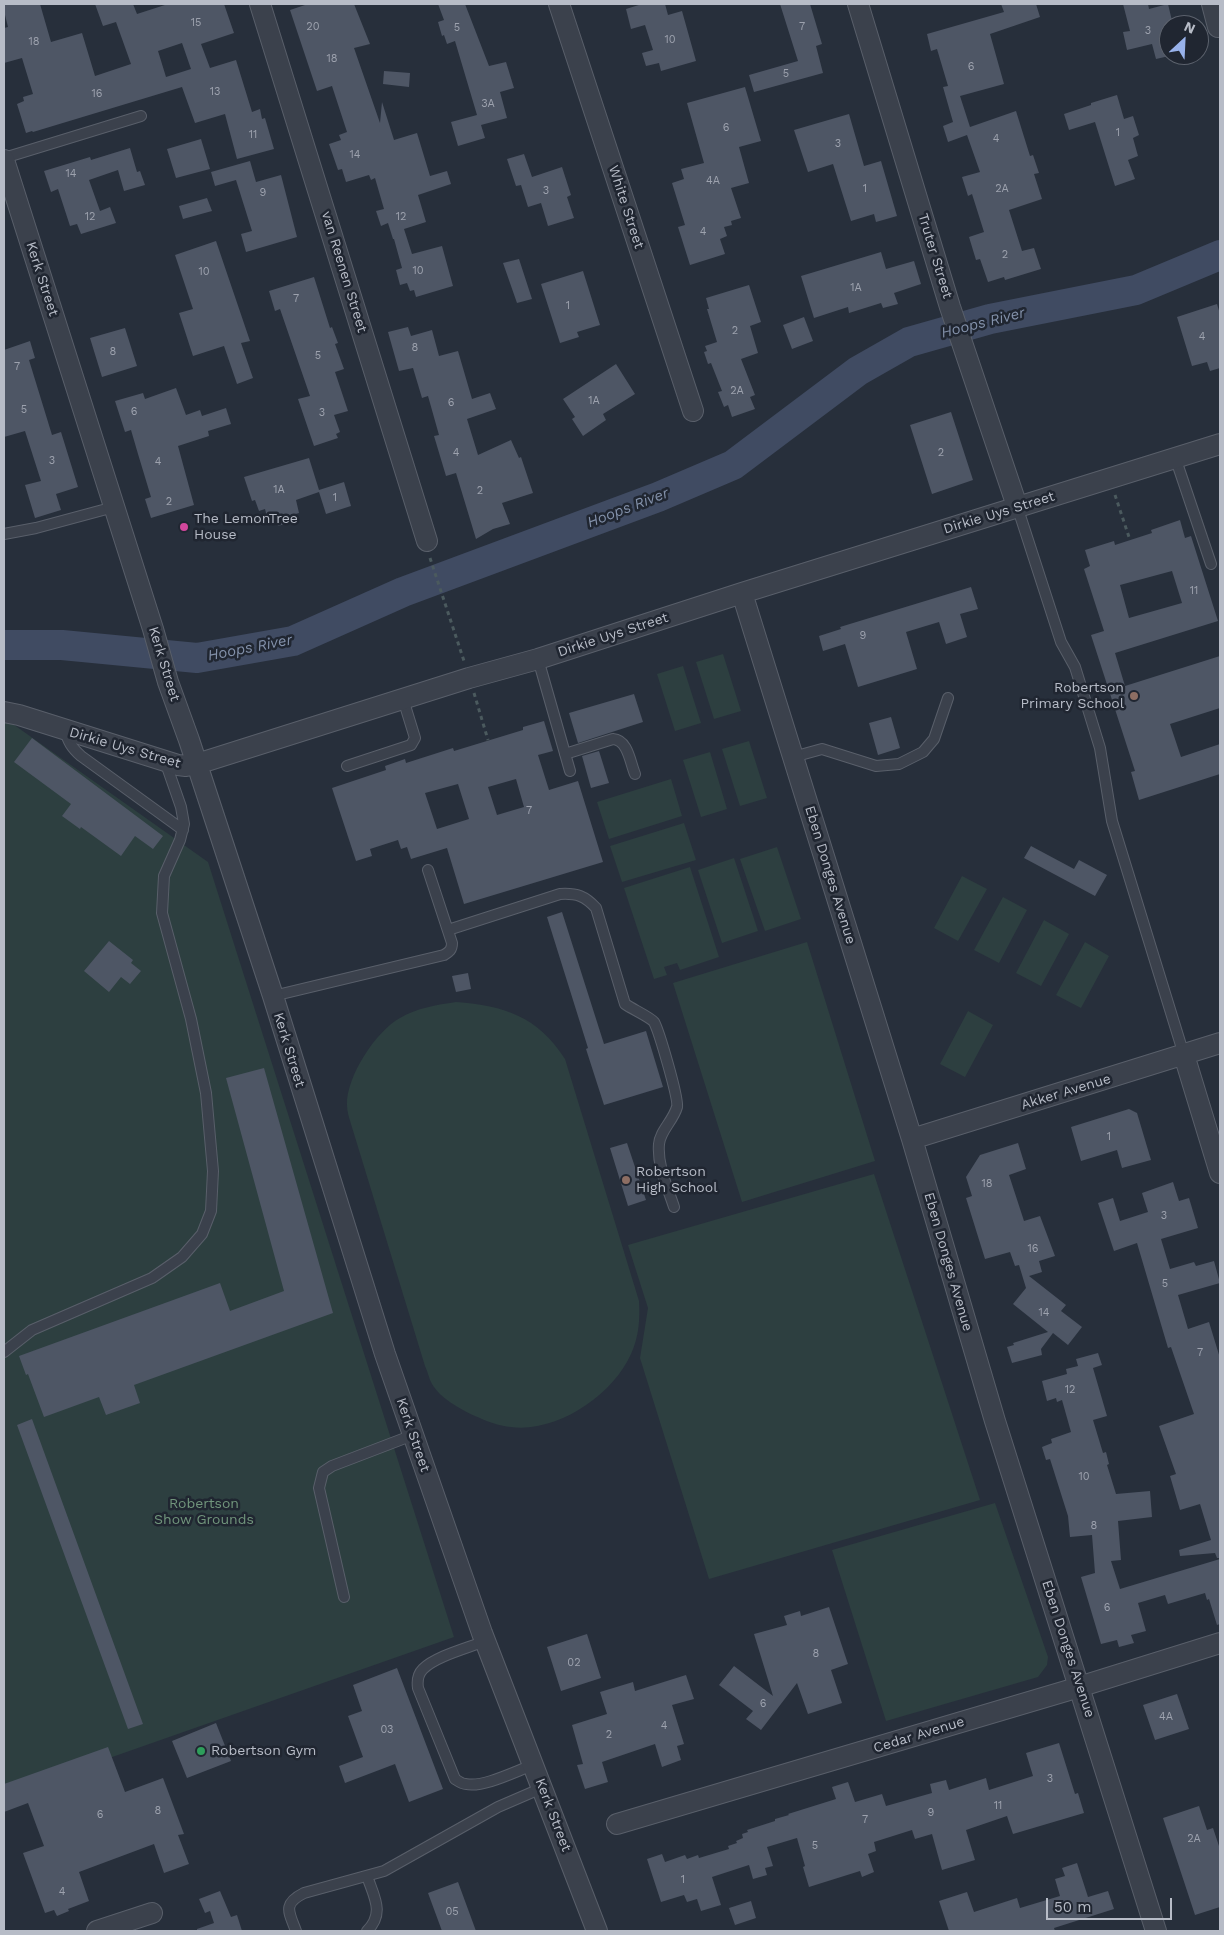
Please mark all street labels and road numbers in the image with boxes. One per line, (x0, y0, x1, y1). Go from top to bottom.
street label: White Street (605, 163, 647, 251)
street label: van Reenen Street (318, 209, 370, 335)
street label: Truter Street (914, 211, 956, 301)
street label: Kerk Street (22, 240, 62, 318)
street label: Dirkie Uys Street (941, 488, 1057, 538)
street label: Dirkie Uys Street (556, 609, 670, 661)
street label: Kerk Street (145, 625, 183, 703)
street label: Dirkie Uys Street (67, 724, 183, 772)
street label: Eben Donges Avenue (801, 804, 859, 946)
street label: Kerk Street (270, 1011, 308, 1089)
street label: Akker Avenue (1019, 1070, 1113, 1114)
street label: Eben Donges Avenue (920, 1191, 976, 1333)
street label: Kerk Street (392, 1396, 434, 1474)
street label: Eben Donges Avenue (1038, 1578, 1098, 1720)
street label: Cedar Avenue (871, 1713, 967, 1757)
street label: Kerk Street (531, 1776, 575, 1854)

